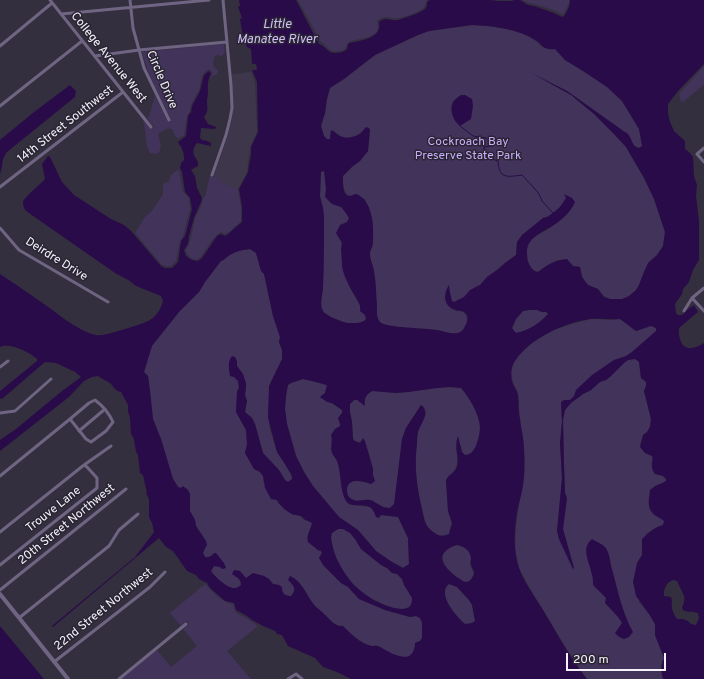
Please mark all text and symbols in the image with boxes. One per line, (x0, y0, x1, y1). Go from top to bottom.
street label: College Avenue West (67, 10, 149, 106)
water label: Little Manatee River (237, 17, 317, 48)
street label: Circle Drive (142, 49, 180, 111)
street label: 14th Street Southwest (15, 83, 117, 167)
park label: Cockroach Bay Preserve State Park (415, 136, 521, 164)
street label: Deirdre Drive (22, 235, 90, 285)
street label: 20th Street Northwest (16, 481, 118, 569)
street label: Trouve Lane (24, 484, 84, 536)
street label: 22nd Street Northwest (52, 566, 156, 654)
scale bar (568, 645, 668, 671)
text: 200 m (573, 652, 609, 668)

